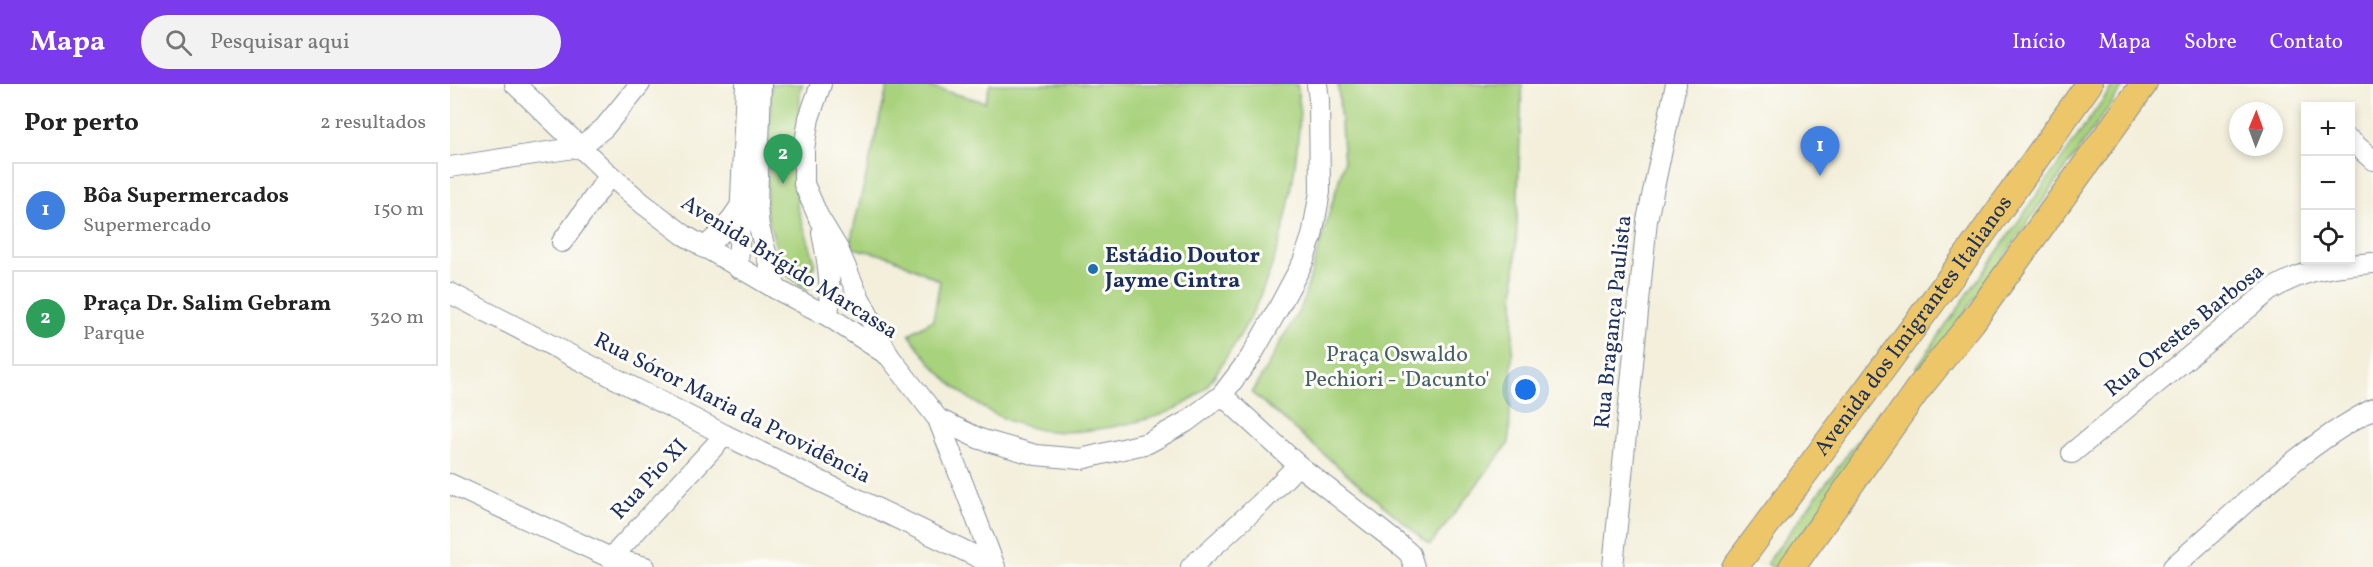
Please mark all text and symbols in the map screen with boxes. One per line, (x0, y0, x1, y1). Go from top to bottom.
search box (141, 15, 561, 69)
text: Mapa (30, 23, 105, 62)
icon: search (162, 26, 195, 59)
text: Pesquisar aqui (210, 27, 350, 58)
text: Início (2012, 28, 2065, 57)
text: Mapa (2098, 28, 2151, 57)
text: Sobre (2184, 28, 2237, 57)
text: Contato (2270, 28, 2343, 57)
north arrow (2229, 102, 2283, 156)
map controls (2301, 102, 2355, 264)
button: + (2301, 102, 2355, 156)
text: Por perto (24, 105, 139, 141)
text: 2 resultados (320, 109, 426, 137)
pin: 1 (1800, 126, 1840, 176)
pin: 2 (764, 135, 802, 184)
button: − (2301, 156, 2355, 210)
text: Bôa Supermercados (83, 181, 289, 212)
street label: Avenida Brígido Marcassa (674, 188, 904, 348)
street label: Avenida dos Imigrantes Italianos (1807, 189, 2020, 463)
text: 1 (41, 196, 50, 224)
text: 150 m (373, 196, 424, 224)
button: locate (2301, 210, 2355, 264)
text: Supermercado (83, 212, 211, 240)
street label: Rua Bragança Paulista (1587, 214, 1641, 430)
place label: Estádio Doutor Jayme Cintra (1104, 241, 1261, 297)
street label: Rua Orestes Barbosa (2098, 257, 2272, 405)
marker: Estádio Doutor Jayme Cintra (1086, 262, 1100, 276)
text: Praça Dr. Salim Gebram (83, 289, 331, 320)
text: 2 (40, 304, 51, 332)
text: 320 m (369, 304, 424, 332)
text: Parque (83, 320, 145, 348)
street label: Rua Sóror Maria da Providência (588, 326, 876, 492)
park label: Praça Oswaldo Pechiori - 'Dacunto' (1304, 340, 1490, 396)
your location (1511, 375, 1540, 404)
street label: Rua Pio XI (604, 433, 696, 527)

